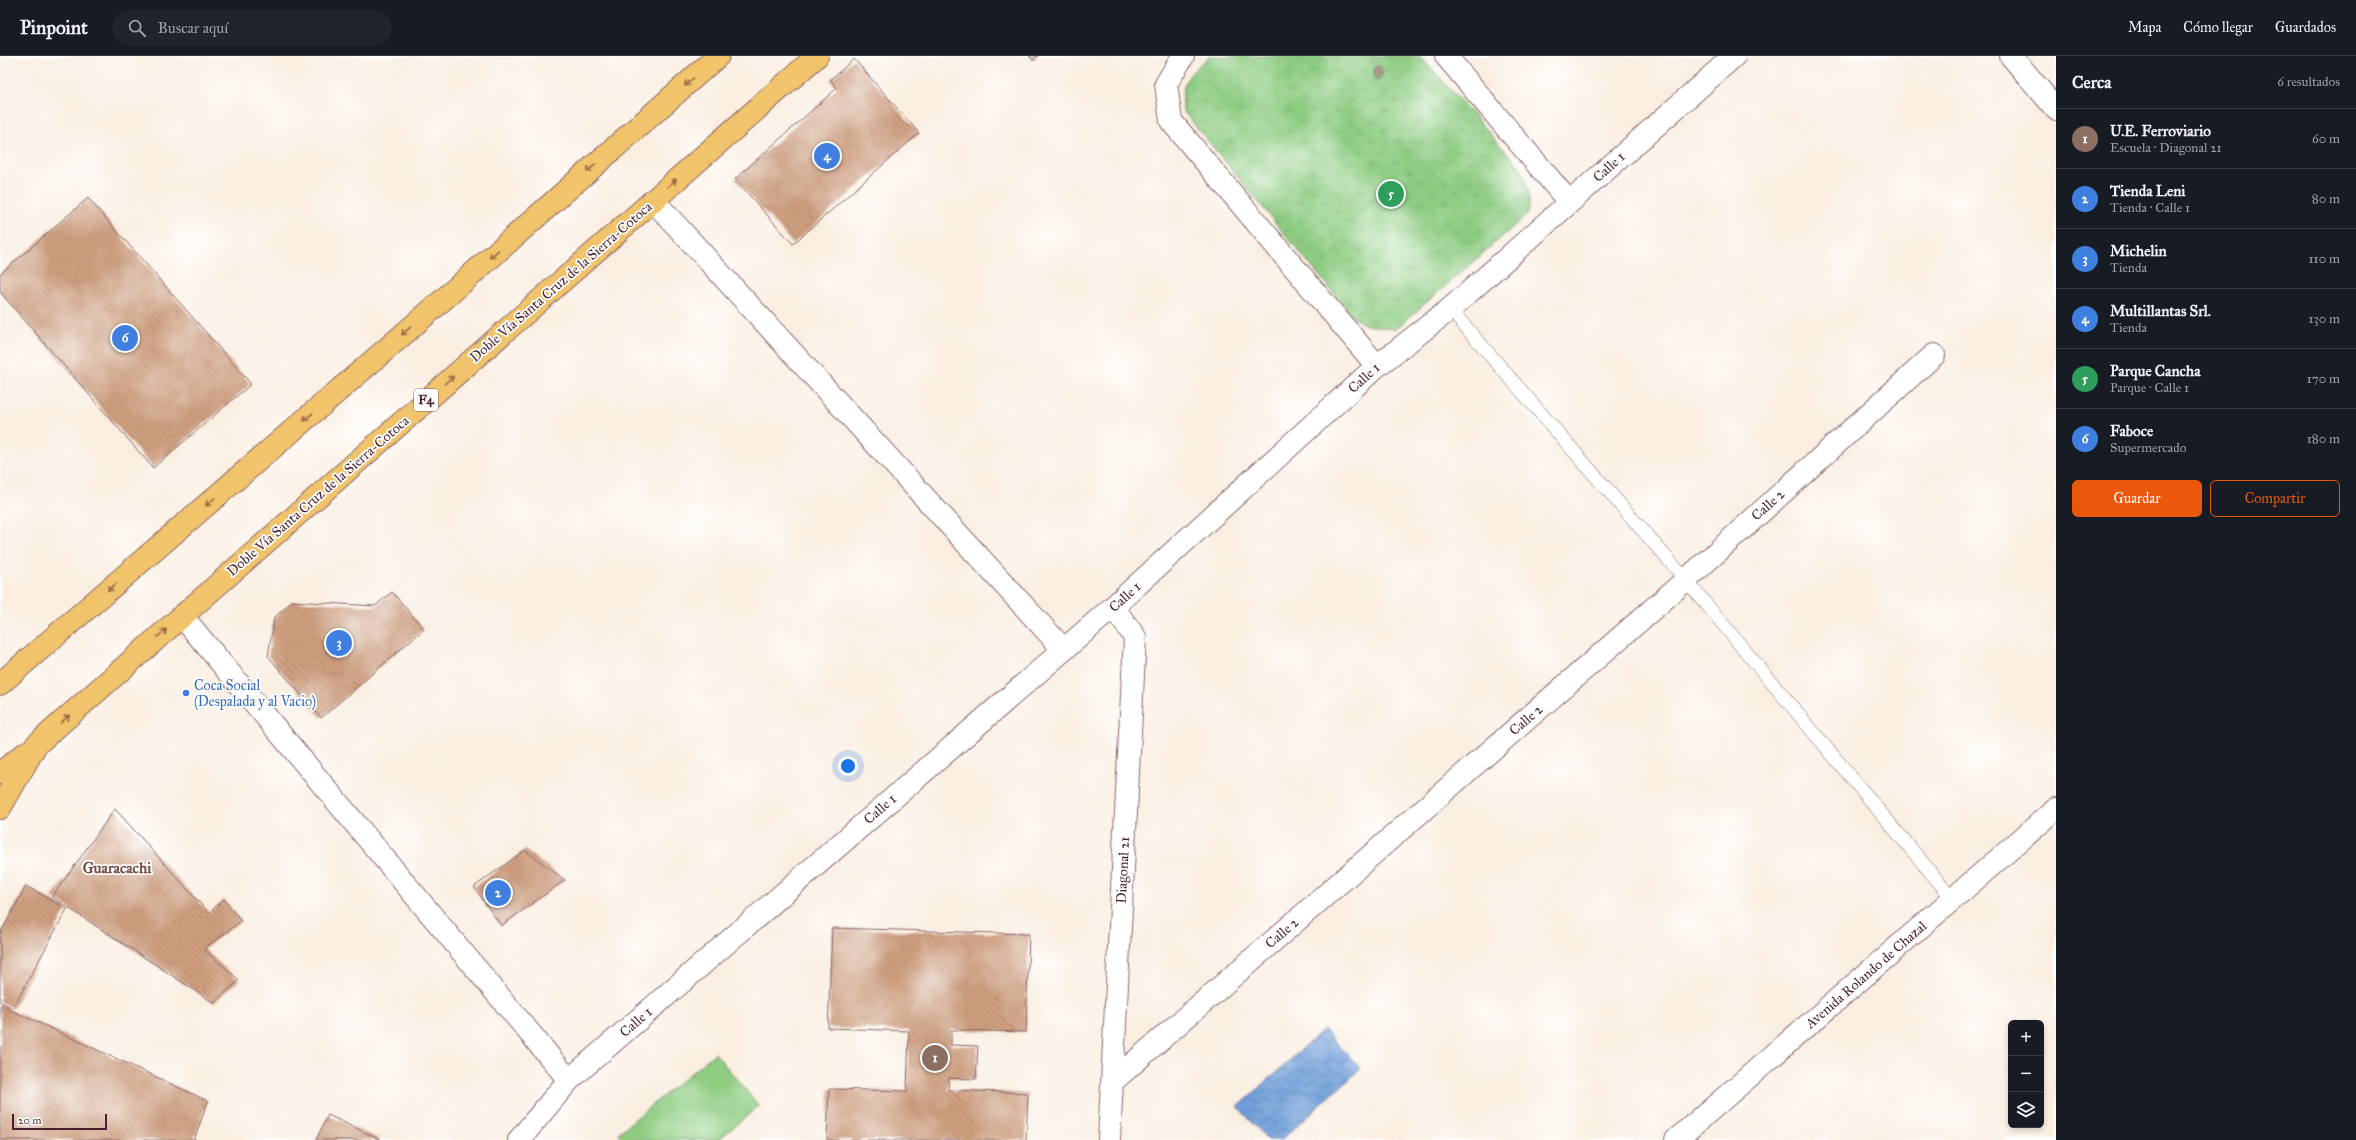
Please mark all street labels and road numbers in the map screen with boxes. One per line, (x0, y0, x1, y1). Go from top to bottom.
street label: Calle 1 (1589, 148, 1629, 186)
street label: Doble Vía Santa Cruz de la Sierra-Cotoca (466, 198, 656, 366)
street label: Calle 1 (1344, 359, 1384, 397)
road number: F4 (414, 389, 438, 411)
street label: Doble Vía Santa Cruz de la Sierra-Cotoca (223, 412, 413, 580)
street label: Calle 2 (1748, 486, 1788, 524)
street label: Calle 1 (1105, 578, 1145, 616)
street label: Calle 2 (1506, 701, 1546, 739)
street label: Calle 1 (860, 790, 900, 828)
street label: Diagonal 21 (1113, 836, 1133, 904)
street label: Calle 2 (1262, 914, 1302, 952)
street label: Avenida Rolando de Chazal (1801, 918, 1930, 1033)
street label: Calle 1 (616, 1003, 656, 1041)

